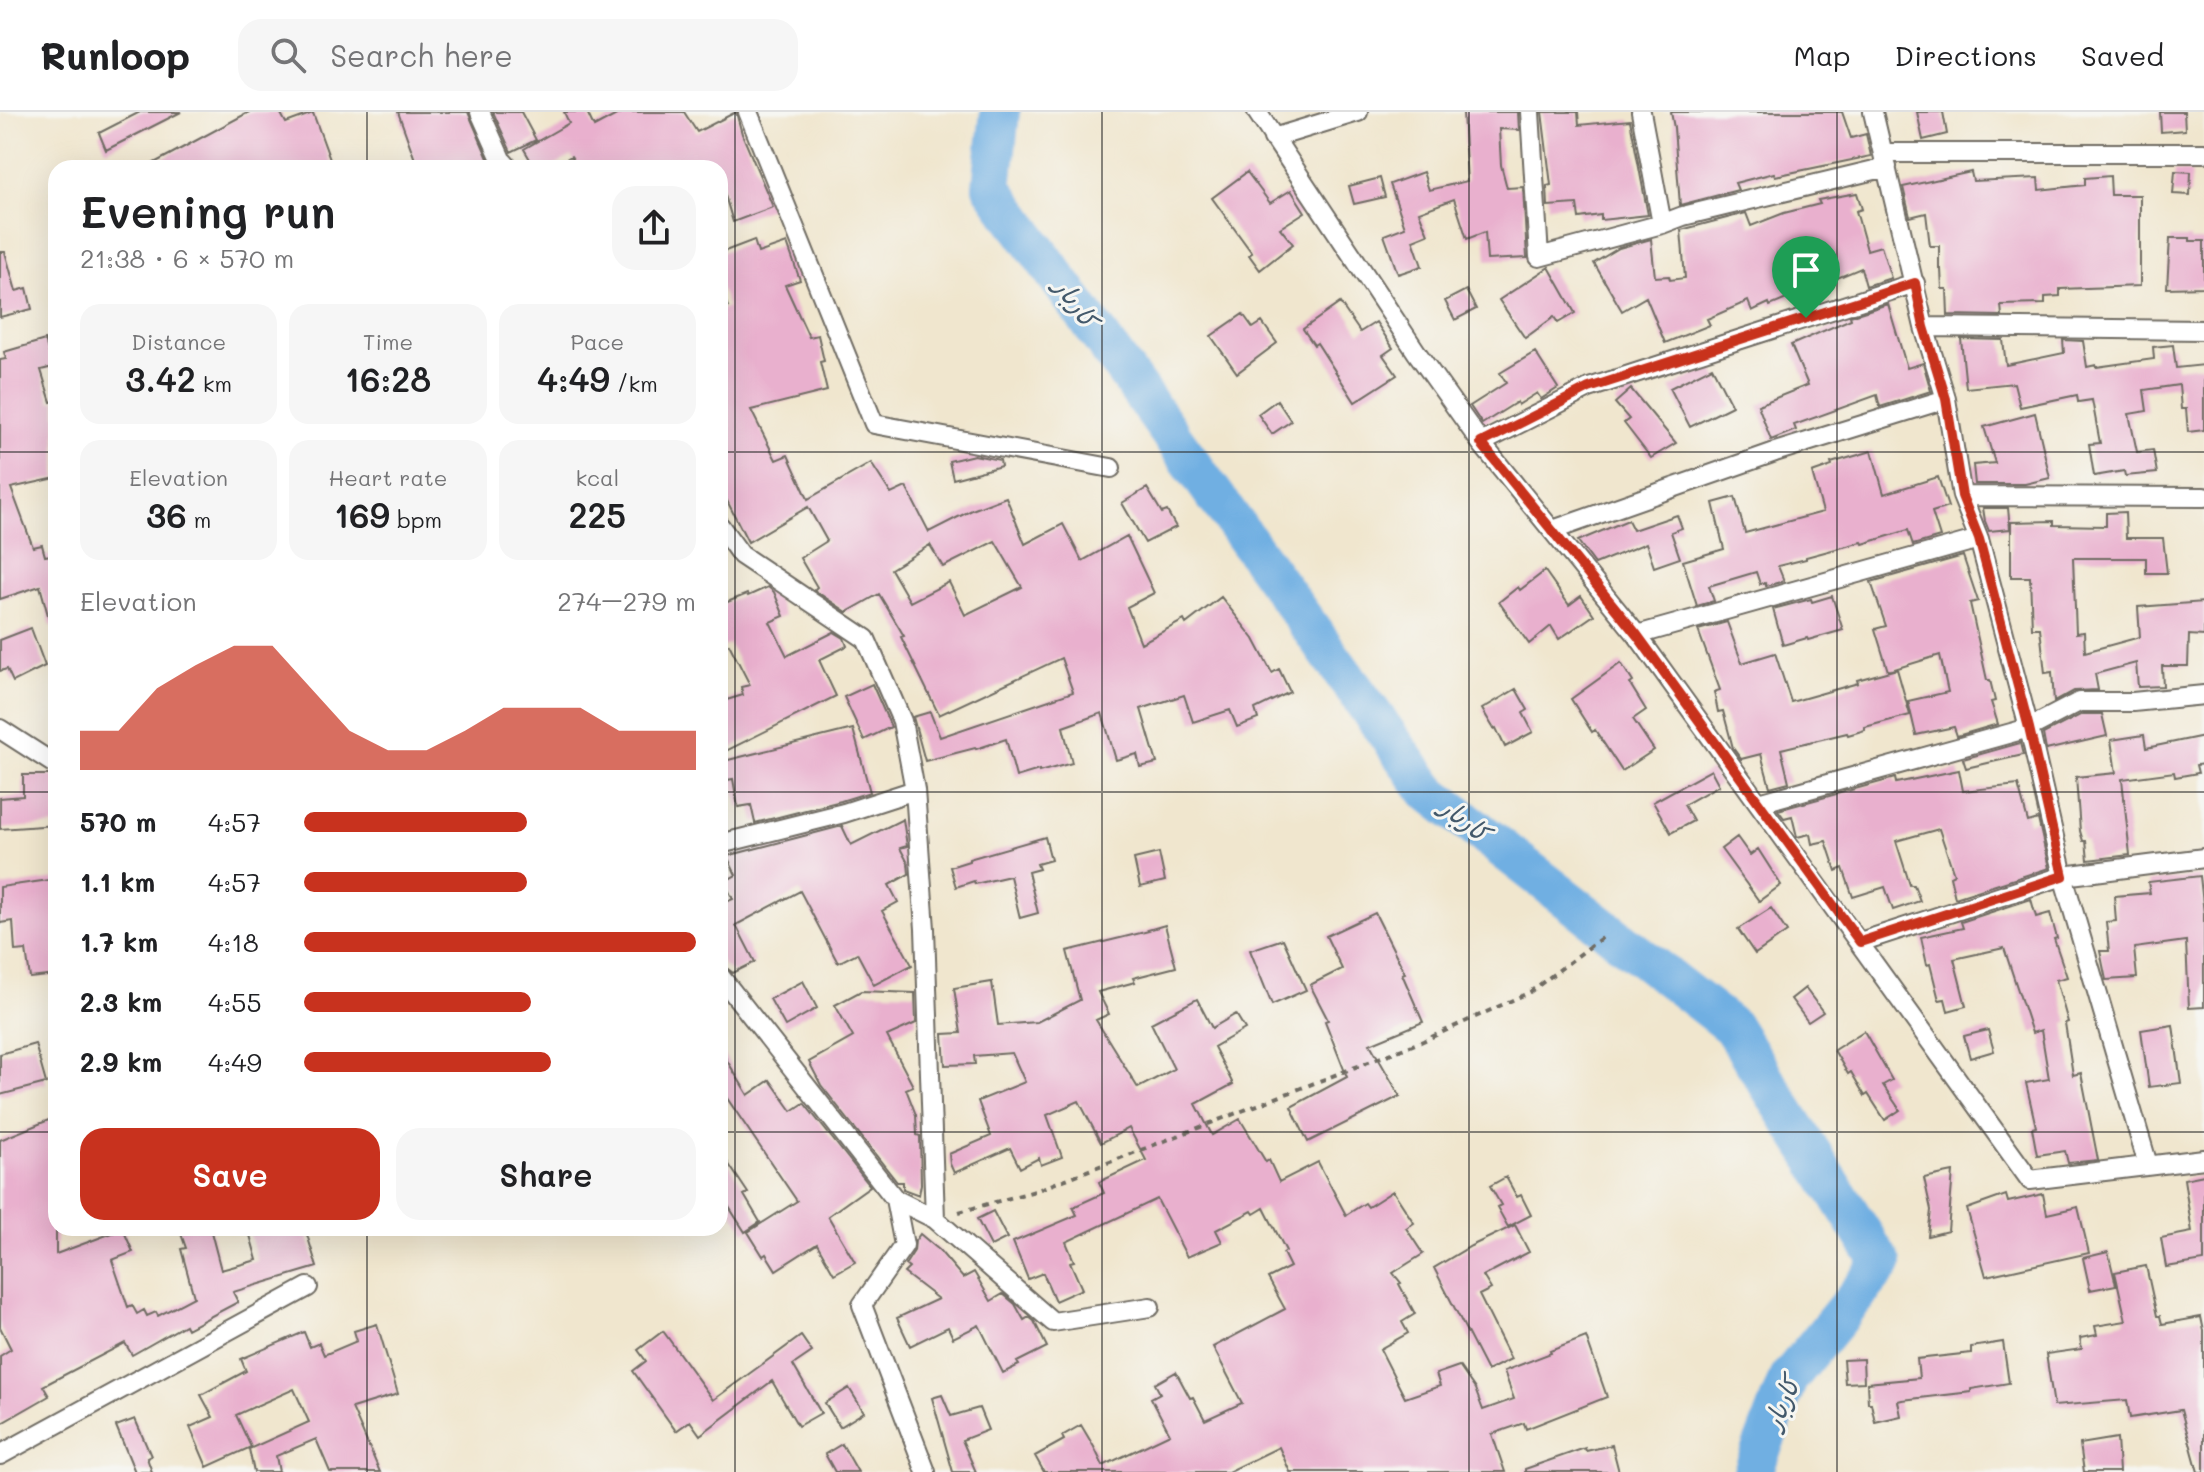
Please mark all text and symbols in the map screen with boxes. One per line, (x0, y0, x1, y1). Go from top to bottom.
search box (238, 19, 798, 91)
text: Runloop (40, 30, 190, 80)
icon: search (266, 33, 310, 77)
text: Search here (330, 35, 513, 75)
text: Map (1794, 37, 1851, 73)
text: Directions (1895, 37, 2037, 73)
text: Saved (2081, 37, 2164, 73)
text: Evening run (80, 182, 335, 239)
button: share (612, 186, 696, 270)
pin (1772, 236, 1840, 318)
text: 21:38 · 6 × 570 m (80, 241, 294, 275)
icon: arrive (1784, 248, 1828, 292)
water label: کاربار (1046, 269, 1109, 338)
text: Distance (131, 327, 226, 356)
text: Time (363, 327, 413, 356)
text: Pace (570, 327, 624, 356)
text: 3.42 (125, 356, 196, 401)
text: 16:28 (345, 356, 431, 401)
text: 4:49 (537, 356, 610, 401)
text: km (196, 369, 232, 398)
text: /km (610, 369, 658, 398)
text: Elevation (129, 463, 228, 492)
text: Heart rate (329, 463, 447, 492)
text: kcal (575, 463, 619, 492)
text: 36 (146, 492, 187, 537)
text: 169 (334, 492, 390, 537)
text: 225 (568, 492, 626, 537)
text: m (187, 505, 211, 534)
text: bpm (390, 505, 442, 534)
text: Elevation (80, 584, 197, 618)
text: 274–279 m (557, 584, 696, 618)
water label: کاربار (1432, 788, 1501, 852)
text: 570 m (80, 805, 156, 839)
text: 4:57 (208, 805, 261, 839)
text: 1.1 km (80, 865, 155, 899)
text: 4:57 (208, 865, 261, 899)
text: 1.7 km (80, 925, 158, 959)
text: 4:18 (208, 925, 259, 959)
text: 2.3 km (80, 985, 162, 1019)
text: 4:55 (208, 985, 262, 1019)
text: 2.9 km (80, 1045, 162, 1079)
text: 4:49 (208, 1045, 262, 1079)
button: Save (80, 1128, 380, 1220)
button: Share (396, 1128, 696, 1220)
water label: کاربار (1754, 1367, 1809, 1436)

